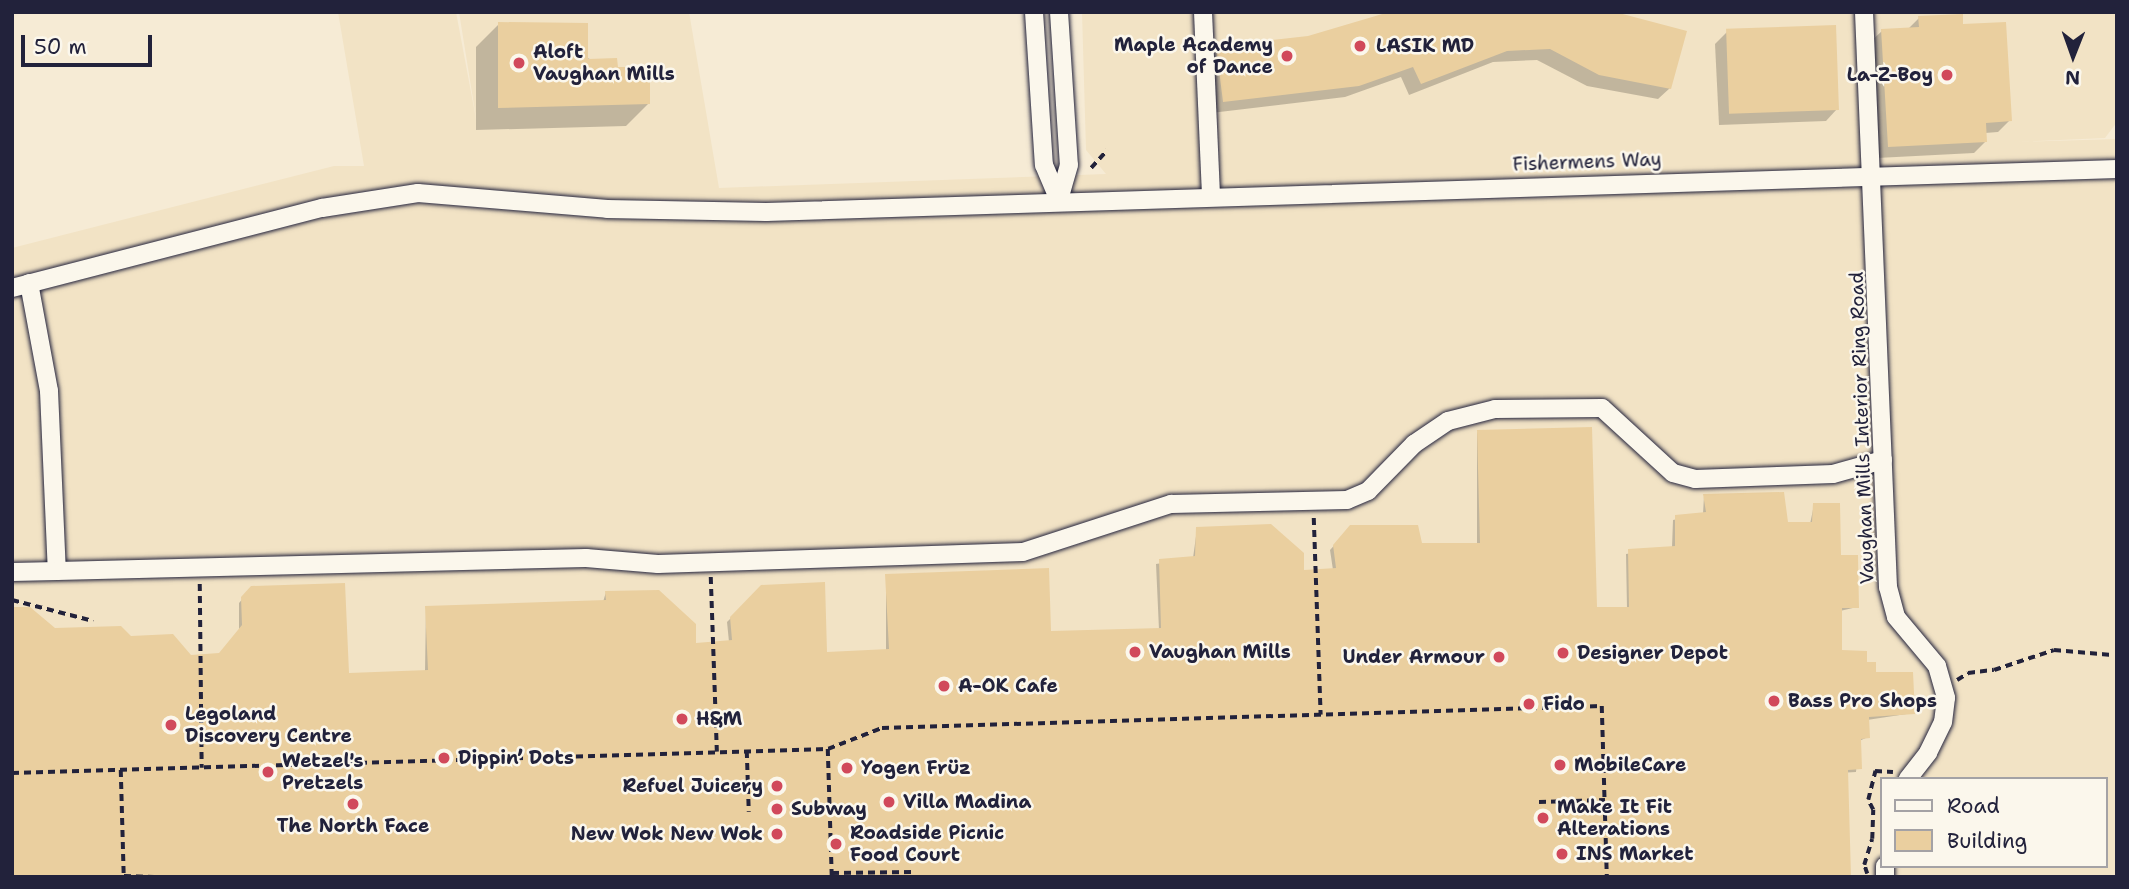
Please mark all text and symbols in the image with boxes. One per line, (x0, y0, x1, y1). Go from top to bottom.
scale bar (24, 21, 156, 65)
north arrow (2038, 21, 2108, 91)
text: 50 m (34, 33, 87, 61)
place label: Maple Academy of Dance (1114, 34, 1273, 78)
place label: LASIK MD (1376, 35, 1474, 57)
marker: LASIK MD (1350, 36, 1370, 56)
place label: Aloft Vaughan Mills (533, 41, 675, 85)
marker: Maple Academy of Dance (1279, 48, 1295, 64)
marker: Aloft Vaughan Mills (511, 55, 527, 71)
place label: La-Z-Boy (1847, 64, 1933, 86)
text: N (2065, 65, 2080, 90)
marker: La-Z-Boy (1939, 67, 1955, 83)
street label: Fishermens Way (1512, 148, 1662, 176)
street label: Vaughan Mills Interior Ring Road (1845, 271, 1879, 585)
place label: Vaughan Mills (1149, 641, 1291, 663)
place label: Designer Depot (1577, 642, 1728, 664)
marker: Vaughan Mills (1127, 644, 1143, 660)
marker: Designer Depot (1555, 645, 1571, 661)
place label: Under Armour (1343, 646, 1485, 668)
marker: Under Armour (1491, 649, 1507, 665)
place label: A-OK Cafe (958, 675, 1058, 697)
marker: A-OK Cafe (936, 678, 952, 694)
place label: Bass Pro Shops (1788, 690, 1937, 712)
place label: Fido (1543, 693, 1585, 715)
marker: Bass Pro Shops (1766, 693, 1782, 709)
marker: Fido (1521, 696, 1537, 712)
place label: Legoland Discovery Centre (185, 703, 352, 747)
place label: H&M (696, 708, 742, 730)
marker: H&M (674, 711, 690, 727)
marker: Legoland Discovery Centre (163, 717, 179, 733)
place label: Dippin’ Dots (458, 747, 574, 769)
place label: Wetzel's Pretzels (282, 750, 364, 794)
marker: Dippin’ Dots (436, 750, 452, 766)
place label: MobileCare (1574, 754, 1686, 776)
place label: Yogen Früz (861, 757, 971, 779)
marker: MobileCare (1552, 757, 1568, 773)
marker: Yogen Früz (839, 760, 855, 776)
marker: Wetzel's Pretzels (260, 764, 276, 780)
place label: Refuel Juicery (622, 775, 763, 797)
legend (1881, 777, 2108, 868)
marker: Refuel Juicery (769, 778, 785, 794)
place label: Villa Madina (903, 791, 1031, 813)
text: Road (1947, 792, 2000, 820)
marker: Villa Madina (881, 794, 897, 810)
marker: The North Face (345, 796, 361, 812)
place label: Make It Fit Alterations (1557, 796, 1672, 840)
place label: Subway (791, 798, 867, 820)
marker: Subway (769, 801, 785, 817)
marker: Make It Fit Alterations (1535, 810, 1551, 826)
place label: The North Face (277, 815, 429, 837)
place label: Roadside Picnic Food Court (850, 822, 1004, 866)
place label: New Wok New Wok (571, 823, 763, 845)
marker: New Wok New Wok (769, 826, 785, 842)
text: Building (1947, 827, 2027, 855)
marker: Roadside Picnic Food Court (828, 836, 844, 852)
place label: INS Market (1576, 843, 1694, 865)
marker: INS Market (1554, 846, 1570, 862)

